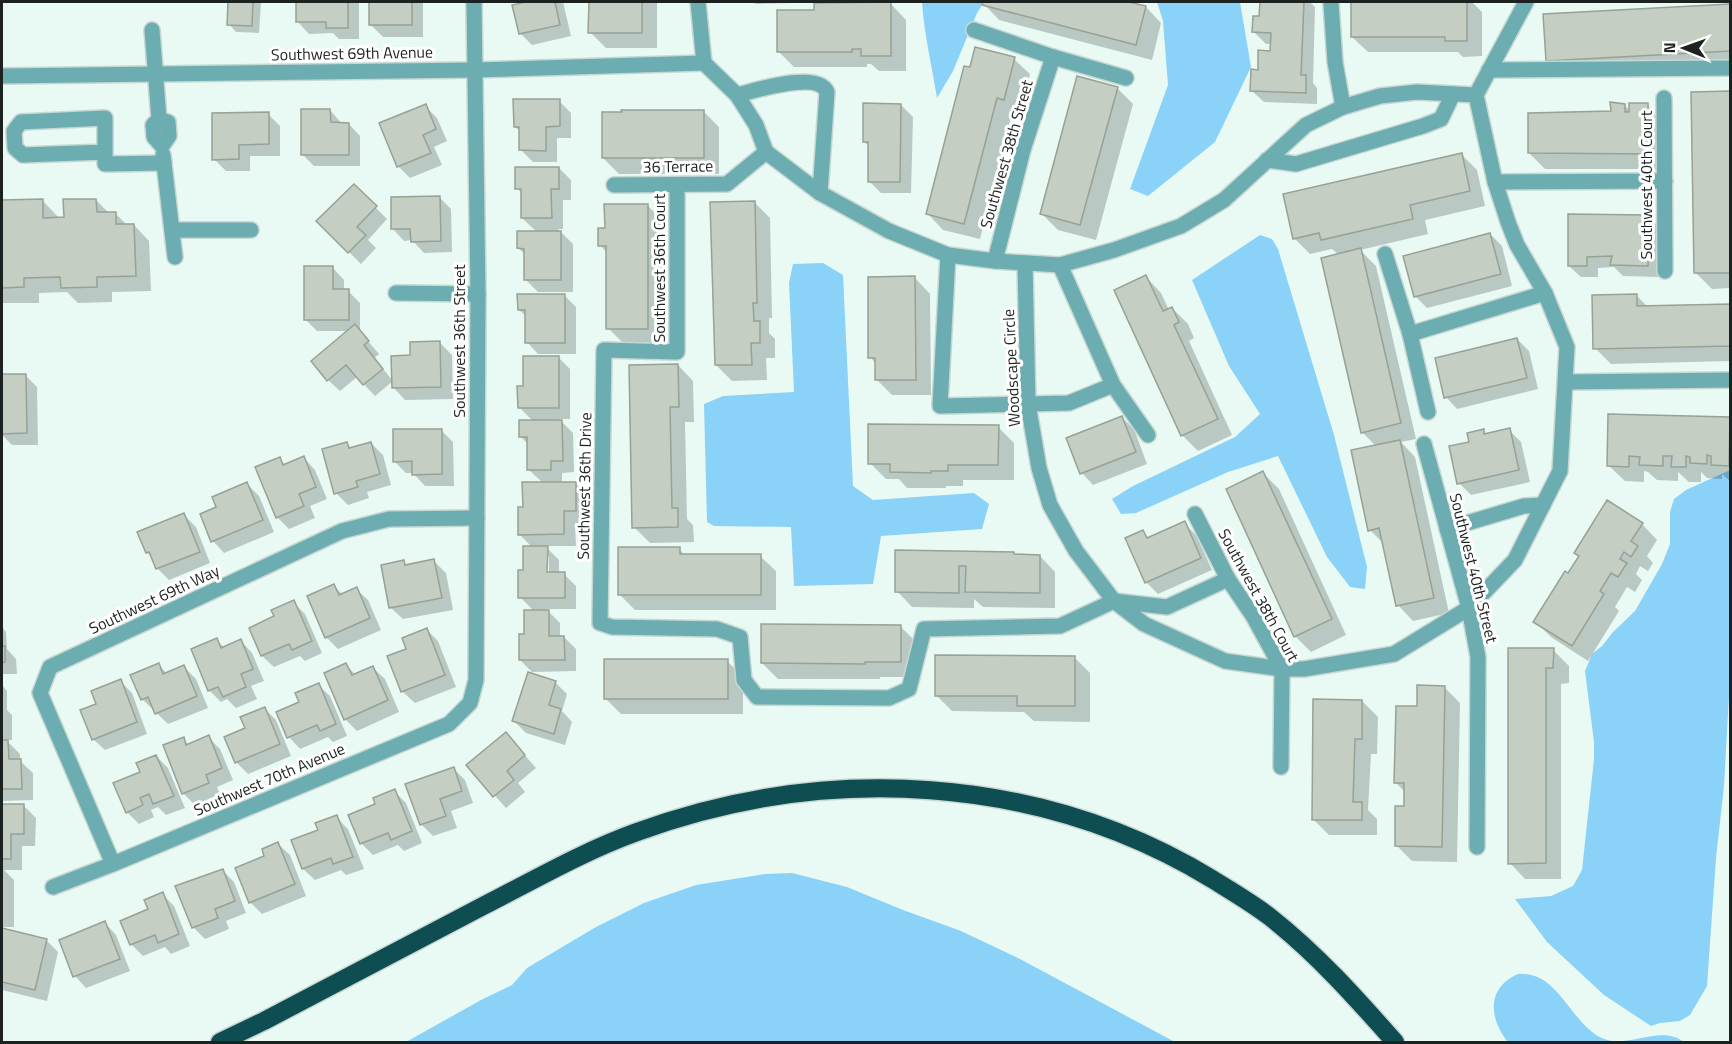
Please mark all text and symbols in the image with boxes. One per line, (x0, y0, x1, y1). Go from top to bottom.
north arrow (1654, 18, 1714, 78)
street label: Southwest 69th Avenue (271, 40, 433, 66)
text: N (1657, 42, 1681, 53)
street label: Southwest 38th Street (973, 77, 1039, 231)
street label: Southwest 40th Court (1634, 110, 1658, 259)
street label: 36 Terrace (643, 153, 713, 179)
street label: Southwest 36th Court (647, 193, 671, 342)
street label: Southwest 36th Street (447, 264, 471, 418)
street label: Woodscape Circle (996, 308, 1026, 428)
street label: Southwest 36th Drive (571, 412, 597, 560)
street label: Southwest 40th Street (1444, 491, 1504, 646)
street label: Southwest 38th Court (1212, 524, 1306, 666)
street label: Southwest 69th Way (85, 558, 224, 640)
street label: Southwest 70th Avenue (190, 736, 348, 822)

